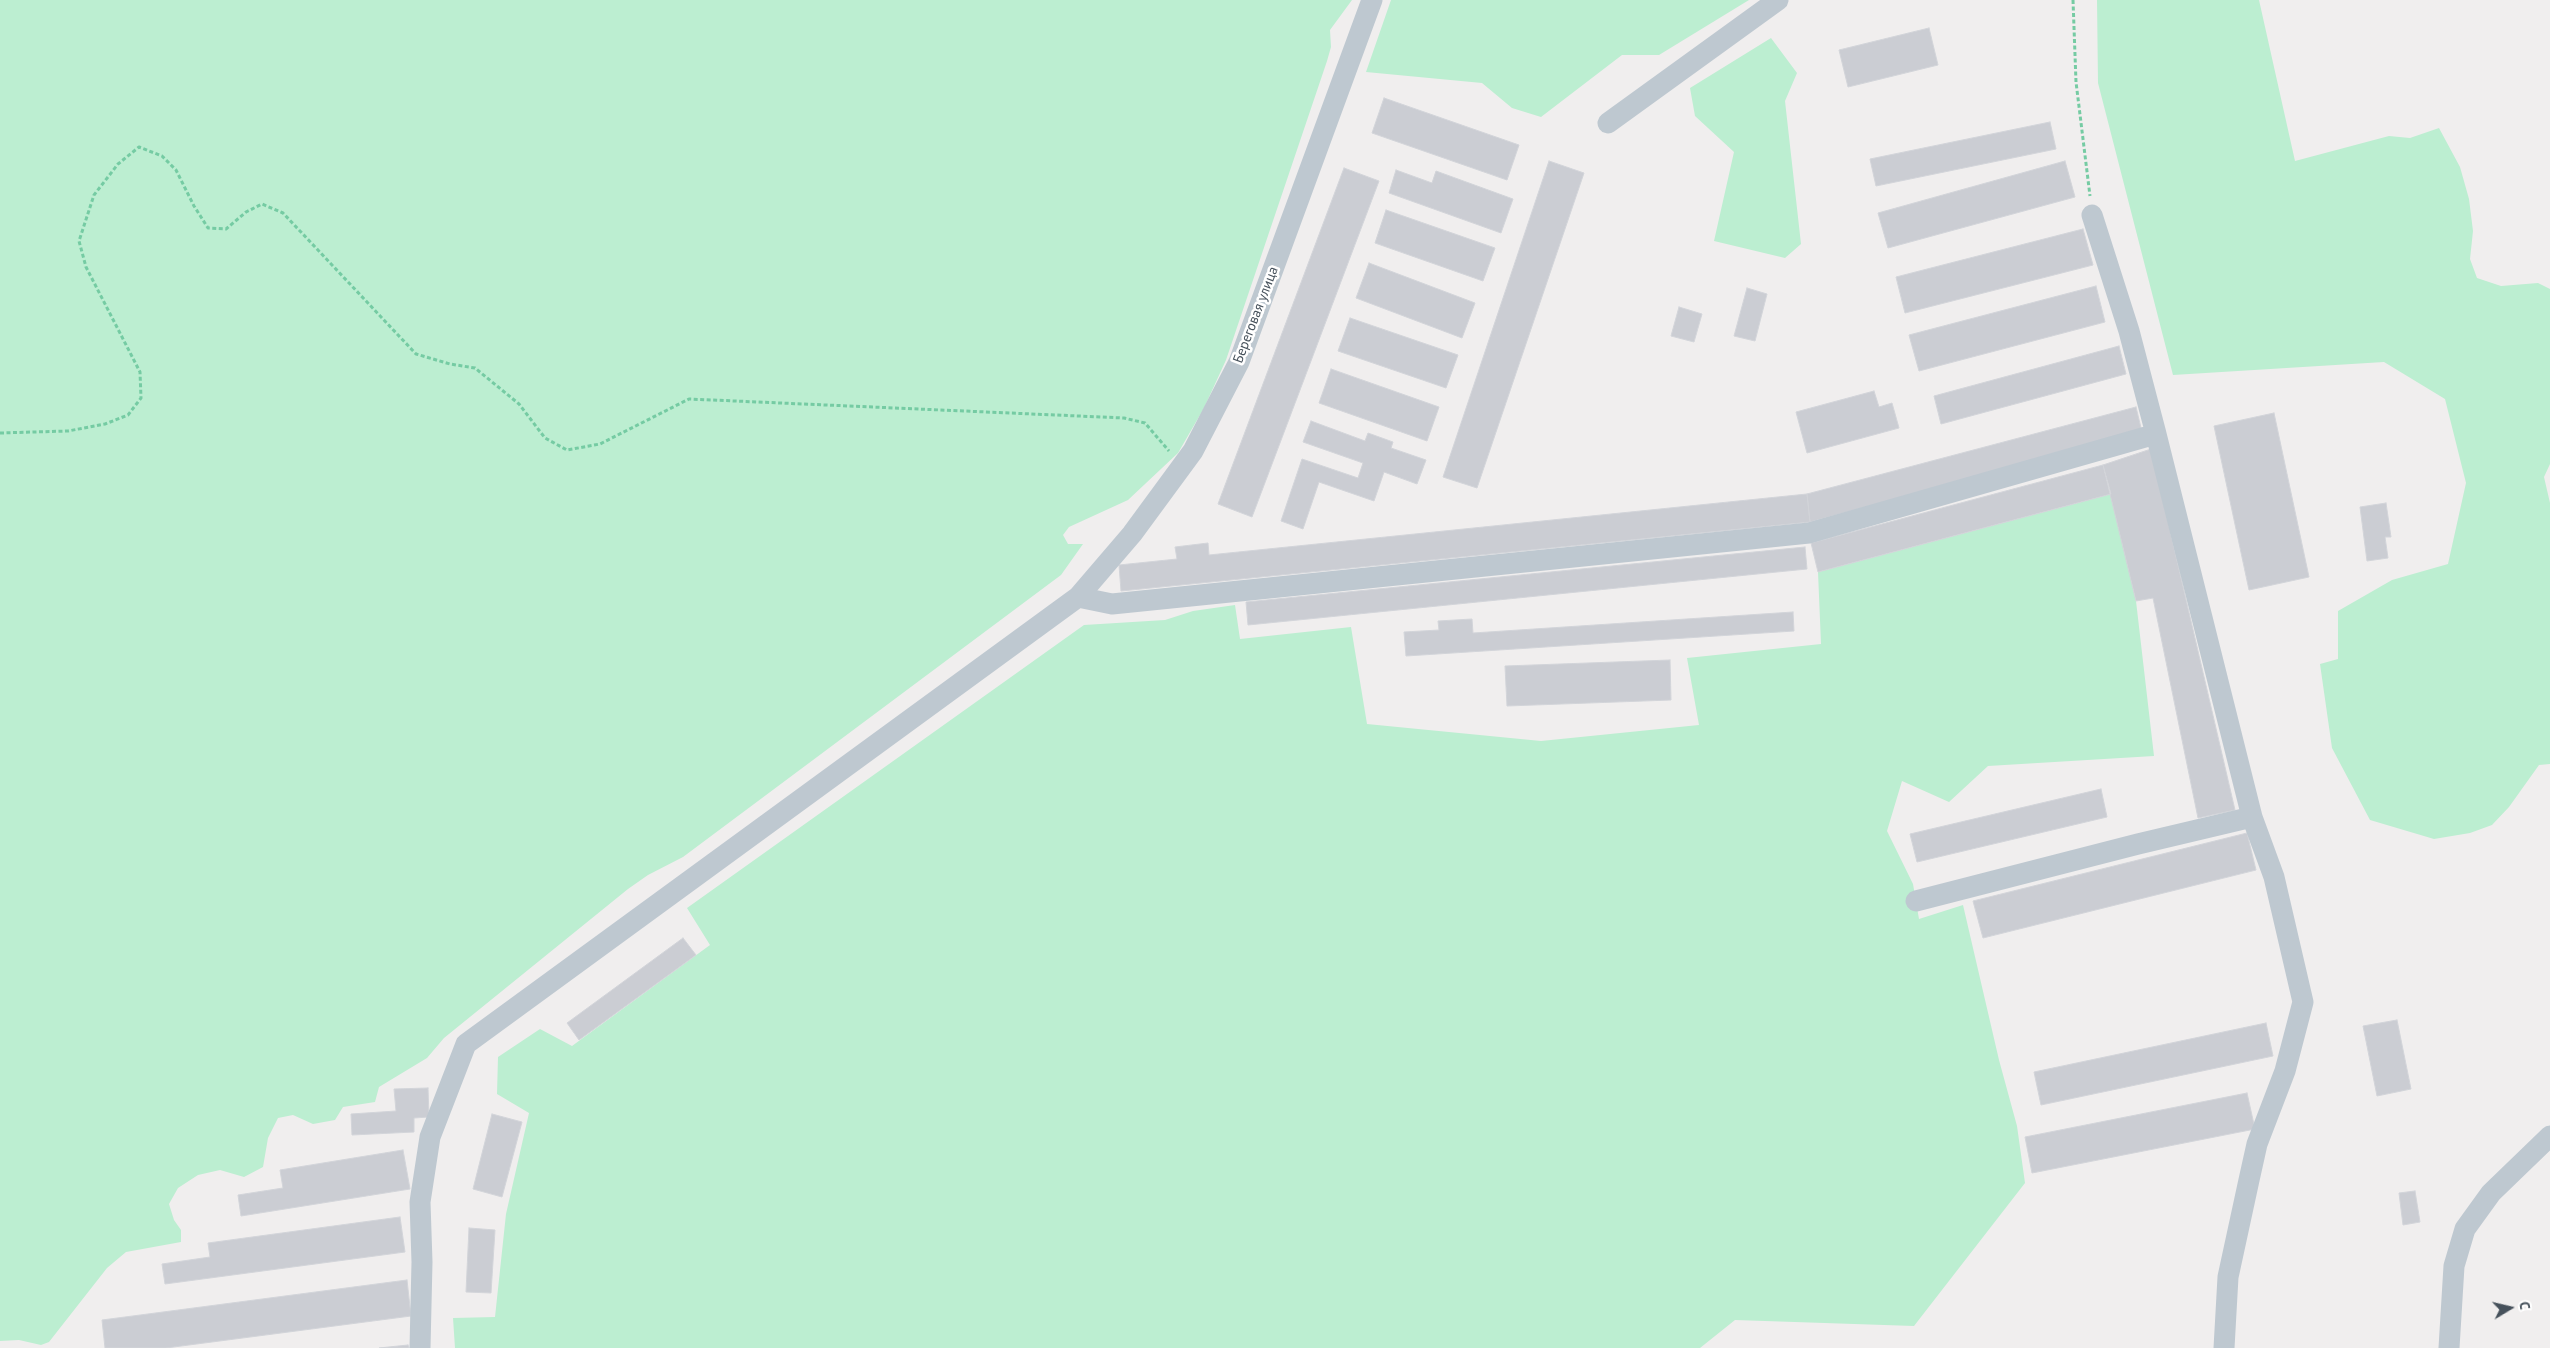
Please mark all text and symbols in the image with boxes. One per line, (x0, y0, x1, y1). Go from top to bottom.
street label: Береговая улица (1230, 264, 1282, 366)
north arrow (2485, 1283, 2535, 1333)
text: С (2515, 1300, 2534, 1311)

